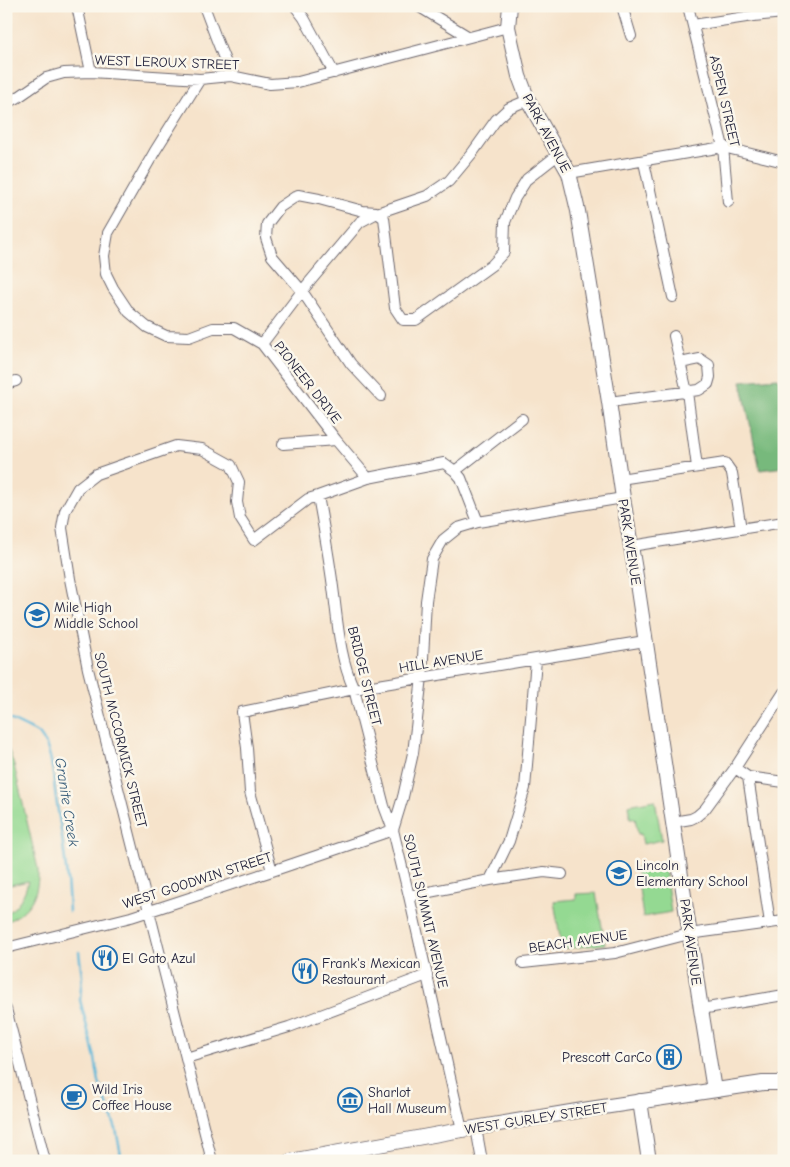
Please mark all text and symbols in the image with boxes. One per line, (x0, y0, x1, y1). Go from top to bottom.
street label: WEST LEROUX STREET (94, 51, 240, 74)
street label: ASPEN STREET (706, 54, 743, 149)
street label: PARK AVENUE (519, 91, 575, 176)
street label: PIONEER DRIVE (270, 338, 345, 427)
street label: PARK AVENUE (614, 498, 645, 586)
place label: Mile High Middle School (54, 599, 138, 632)
school or university icon: Mile High Middle School (24, 602, 50, 628)
street label: BRIDGE STREET (344, 625, 385, 728)
street label: HILL AVENUE (398, 646, 484, 677)
street label: SOUTH MCCORMICK STREET (90, 651, 151, 830)
water label: Granite Creek (51, 756, 83, 848)
street label: SOUTH SUMMIT AVENUE (399, 832, 452, 990)
street label: WEST GOODWIN STREET (120, 848, 275, 913)
place label: Lincoln Elementary School (636, 857, 748, 890)
school or university icon: Lincoln Elementary School (606, 860, 632, 886)
street label: PARK AVENUE (676, 898, 705, 986)
street label: BEACH AVENUE (528, 926, 628, 957)
restaurant icon: El Gato Azul (92, 945, 118, 971)
place label: El Gato Azul (122, 950, 196, 967)
place label: Frank's Mexican Restaurant (322, 955, 421, 988)
restaurant icon: Frank's Mexican Restaurant (292, 958, 318, 984)
building icon: Prescott CarCo (656, 1044, 682, 1070)
place label: Prescott CarCo (562, 1049, 652, 1066)
place label: Wild Iris Coffee House (92, 1081, 172, 1114)
cafe icon: Wild Iris Coffee House (61, 1084, 87, 1110)
place label: Sharlot Hall Museum (368, 1084, 447, 1117)
museum icon: Sharlot Hall Museum (337, 1087, 363, 1113)
street label: WEST GURLEY STREET (463, 1099, 609, 1138)

